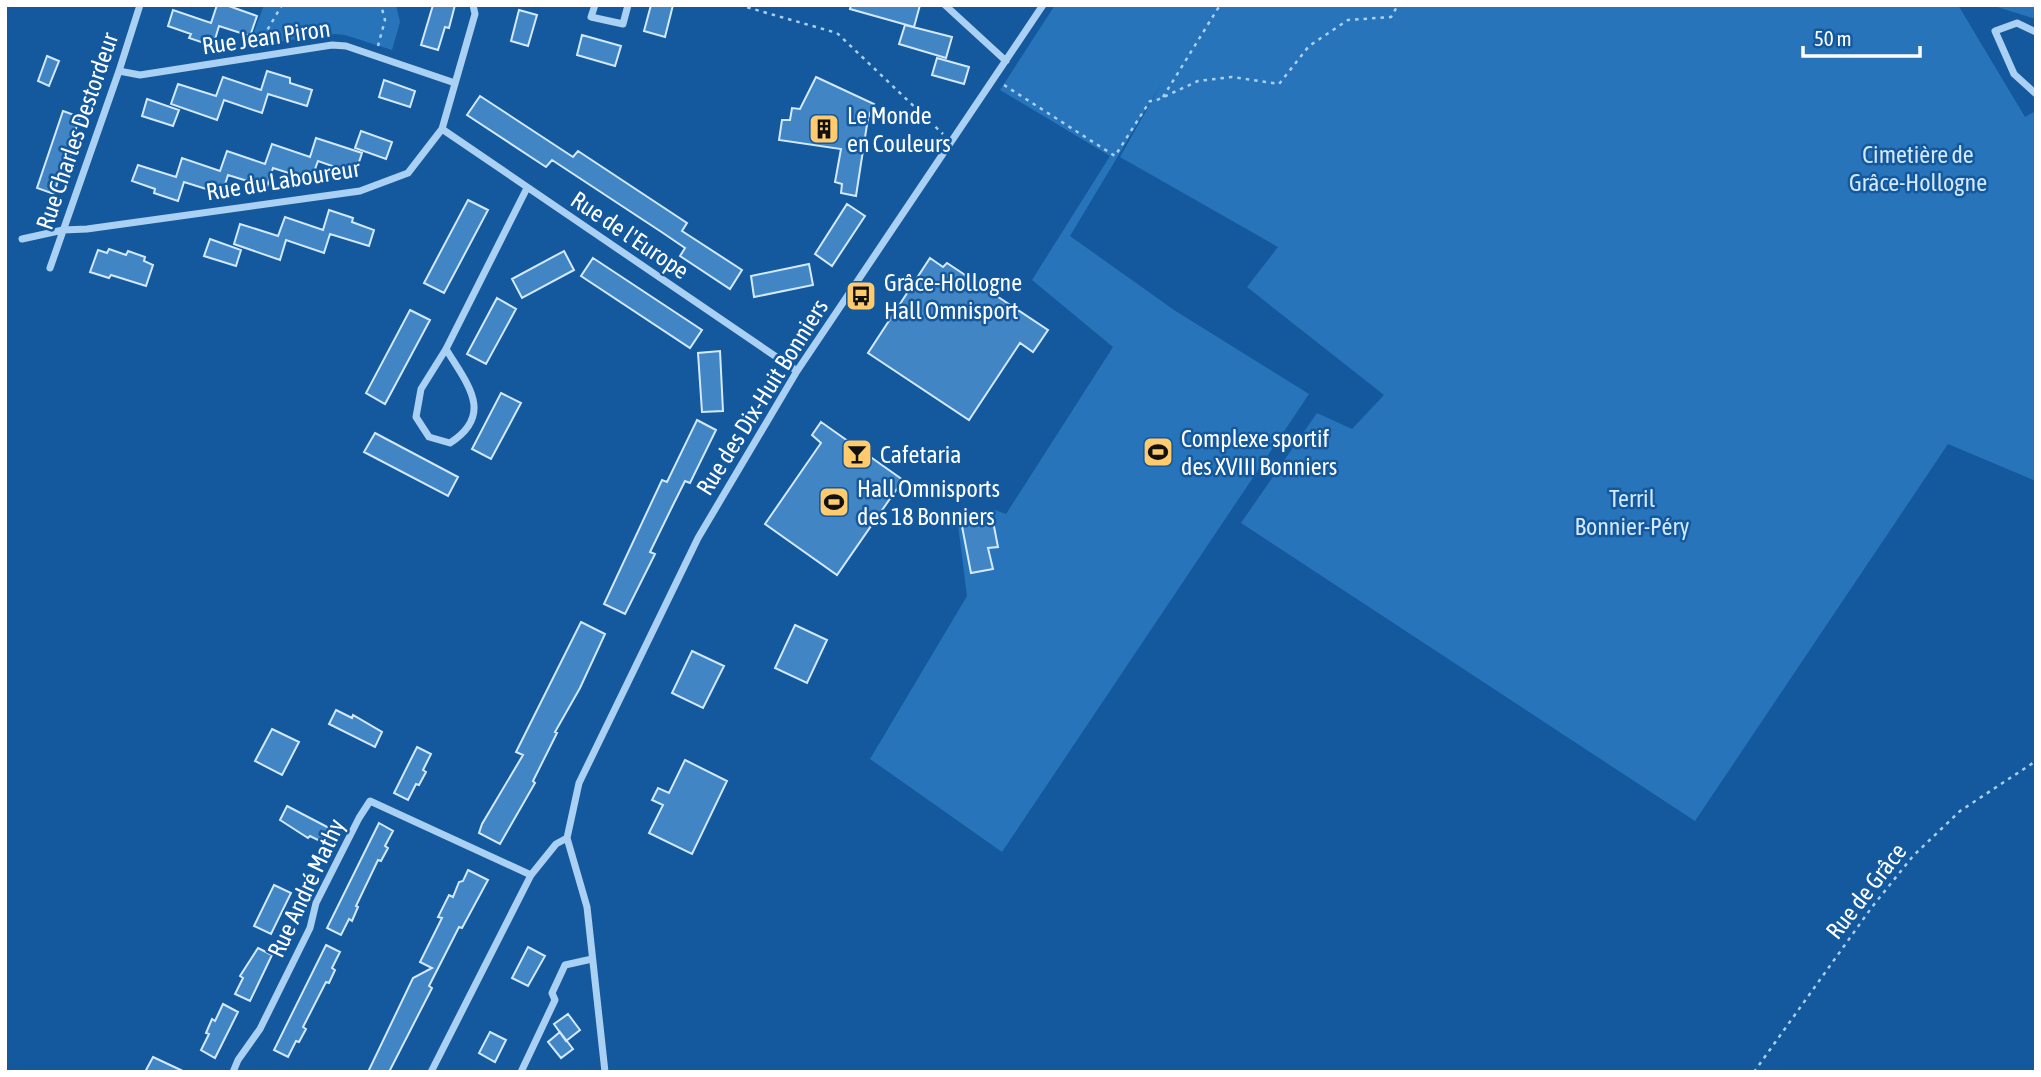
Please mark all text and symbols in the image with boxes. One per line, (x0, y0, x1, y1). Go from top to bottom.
scale bar (1803, 14, 1920, 58)
street label: Rue Jean Piron (200, 15, 332, 59)
text: 50 m (1814, 26, 1852, 50)
street label: Rue Charles Destordeur (31, 28, 124, 233)
place label: Le Monde en Couleurs (847, 102, 951, 157)
building icon: Le Monde en Couleurs (807, 112, 841, 146)
park label: Cimetière de Grâce-Hollogne (1849, 141, 1987, 196)
street label: Rue du Laboureur (204, 154, 363, 205)
street label: Rue de l'Europe (566, 186, 694, 284)
place label: Grâce-Hollogne Hall Omnisport (884, 269, 1022, 324)
bus stop icon: Grâce-Hollogne Hall Omnisport (844, 279, 878, 313)
street label: Rue des Dix-Huit Bonniers (691, 294, 833, 500)
place label: Complexe sportif des XVIII Bonniers (1181, 425, 1337, 480)
sports icon: Complexe sportif des XVIII Bonniers (1141, 435, 1175, 469)
bar icon: Cafetaria (840, 437, 874, 471)
place label: Cafetaria (880, 441, 961, 468)
place label: Hall Omnisports des 18 Bonniers (857, 475, 1000, 530)
sports icon: Hall Omnisports des 18 Bonniers (817, 485, 851, 519)
park label: Terril Bonnier-Péry (1575, 485, 1690, 540)
street label: Rue André Mathy (262, 814, 350, 961)
street label: Rue de Grâce (1820, 838, 1912, 944)

